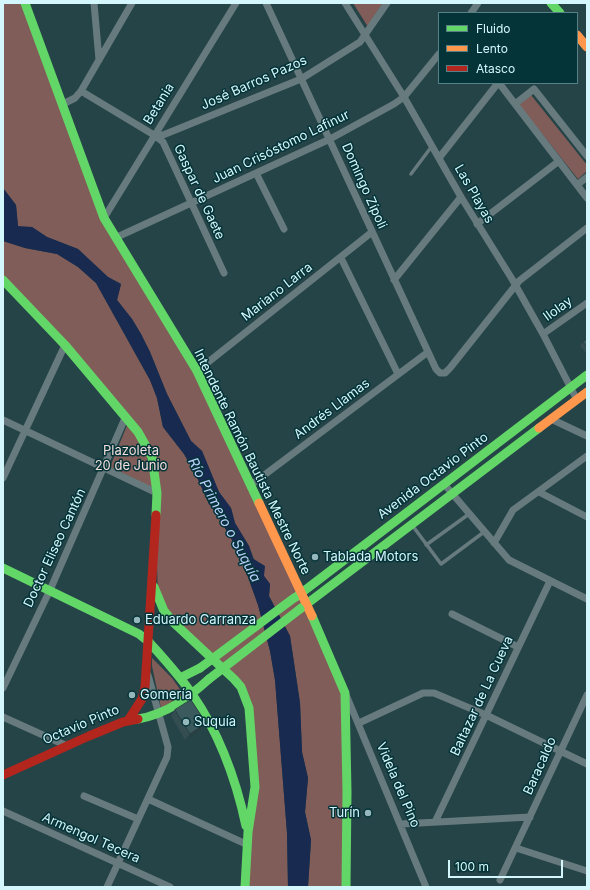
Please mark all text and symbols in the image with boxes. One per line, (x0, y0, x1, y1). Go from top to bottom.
legend (438, 12, 578, 84)
text: Fluido (476, 21, 511, 36)
text: Lento (476, 41, 508, 56)
street label: José Barros Pazos (199, 53, 309, 113)
text: Atasco (476, 61, 515, 76)
street label: Betania (140, 80, 178, 128)
street label: Juan Crisóstomo Lafinur (210, 107, 352, 187)
street label: Domingo Zípoli (338, 141, 390, 231)
street label: Gaspar de Gaete (170, 142, 228, 242)
street label: Las Playas (451, 162, 497, 226)
street label: Mariano Larra (238, 259, 316, 325)
street label: Ilolay (540, 293, 576, 325)
street label: Intendente Ramón Bautista Mestre Norte (190, 347, 314, 577)
street label: Andrés Llamas (291, 375, 373, 443)
street label: Avenida Octavio Pinto (375, 429, 491, 523)
park label: Plazoleta 20 de Junio (95, 443, 167, 474)
water label: Río Primero o Suquía (184, 455, 264, 585)
street label: Doctor Eliseo Cantón (21, 486, 89, 610)
place label: Tablada Motors (323, 549, 418, 565)
marker: Tablada Motors (310, 552, 320, 562)
place label: Eduardo Carranza (145, 612, 256, 628)
marker: Eduardo Carranza (132, 615, 142, 625)
street label: Baltazar de La Cueva (447, 634, 517, 758)
place label: Gomería (140, 687, 192, 703)
marker: Gomería (127, 690, 137, 700)
street label: Octavio Pinto (40, 702, 122, 748)
place label: Suquía (194, 714, 236, 730)
marker: Suquía (181, 717, 191, 727)
street label: Baracaldo (520, 735, 560, 797)
street label: Videla del Pino (373, 740, 423, 830)
place label: Turín (329, 805, 360, 821)
marker: Turín (363, 808, 373, 818)
street label: Armengol Tecera (40, 809, 142, 867)
scale bar (450, 852, 565, 878)
text: 100 m (455, 859, 489, 874)

